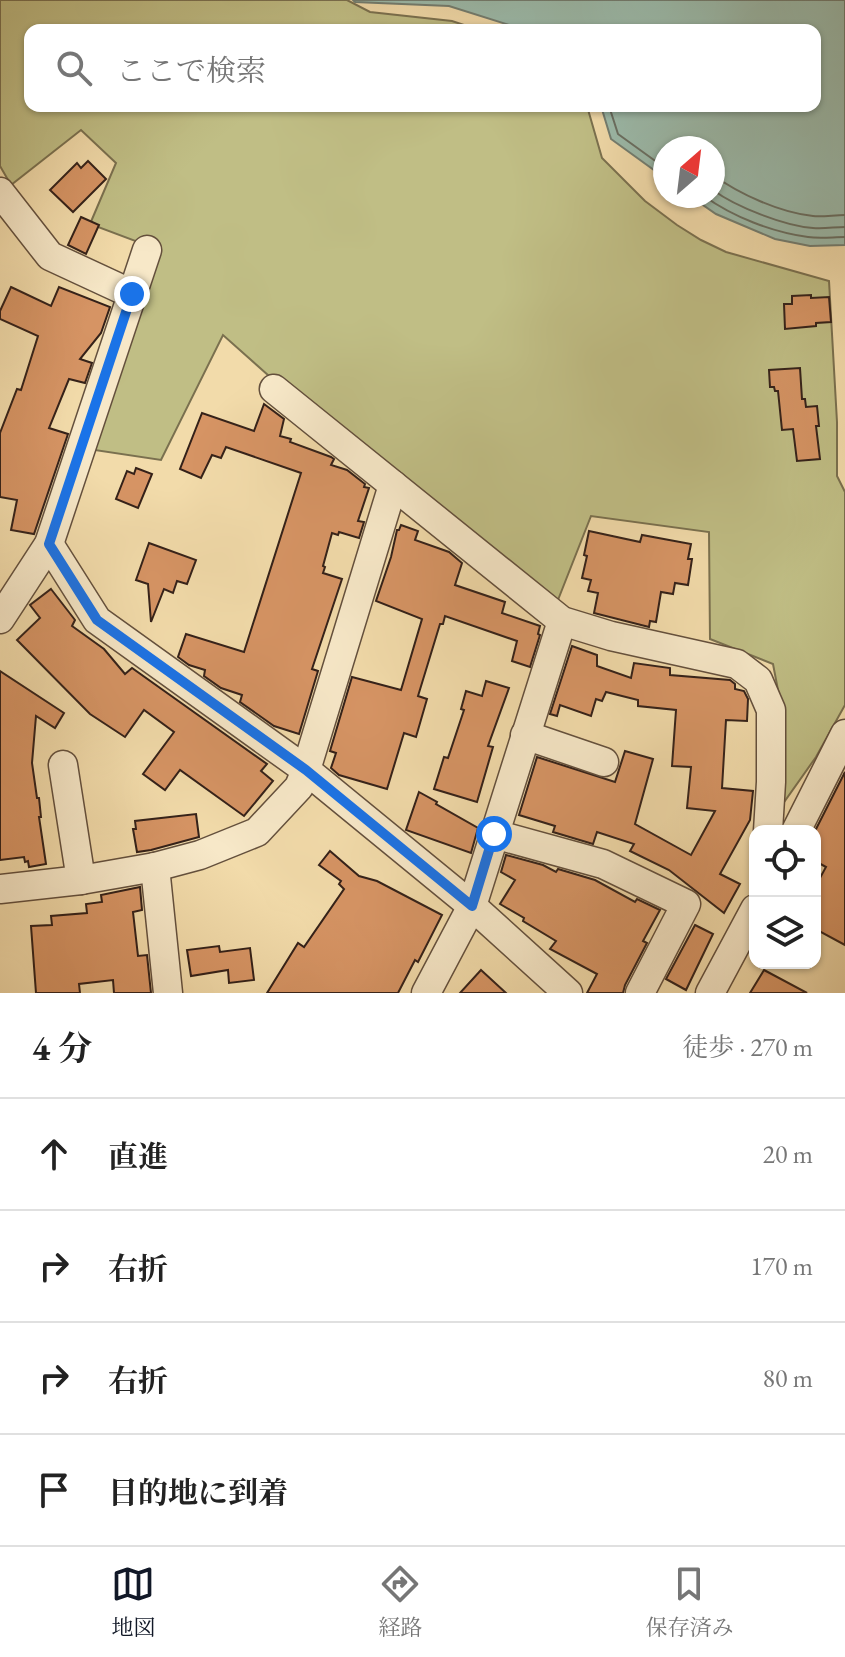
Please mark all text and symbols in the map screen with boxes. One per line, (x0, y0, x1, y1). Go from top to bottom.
search box (24, 24, 821, 112)
icon: search (52, 46, 96, 90)
text: ここで検索 (116, 51, 266, 90)
north arrow (653, 136, 725, 208)
route end (114, 276, 150, 312)
route start (476, 816, 512, 852)
map controls (749, 825, 821, 969)
button: locate (749, 825, 821, 897)
button: layers (749, 897, 821, 969)
text: 4 分 (32, 1026, 92, 1070)
text: 徒歩 · 270 m (683, 1030, 813, 1064)
icon: ahead (32, 1132, 76, 1176)
text: 直進 (108, 1137, 168, 1176)
text: 20 m (763, 1137, 813, 1171)
icon: right (32, 1244, 76, 1288)
text: 右折 (108, 1249, 168, 1288)
text: 170 m (750, 1249, 813, 1283)
icon: right (32, 1356, 76, 1400)
text: 右折 (108, 1361, 168, 1400)
text: 80 m (763, 1361, 813, 1395)
icon: arrive (32, 1468, 76, 1512)
text: 目的地に到着 (108, 1473, 288, 1512)
tab: 地図 (111, 1562, 156, 1642)
tab: 経路 (378, 1562, 423, 1642)
tab: 保存済み (645, 1562, 734, 1642)

